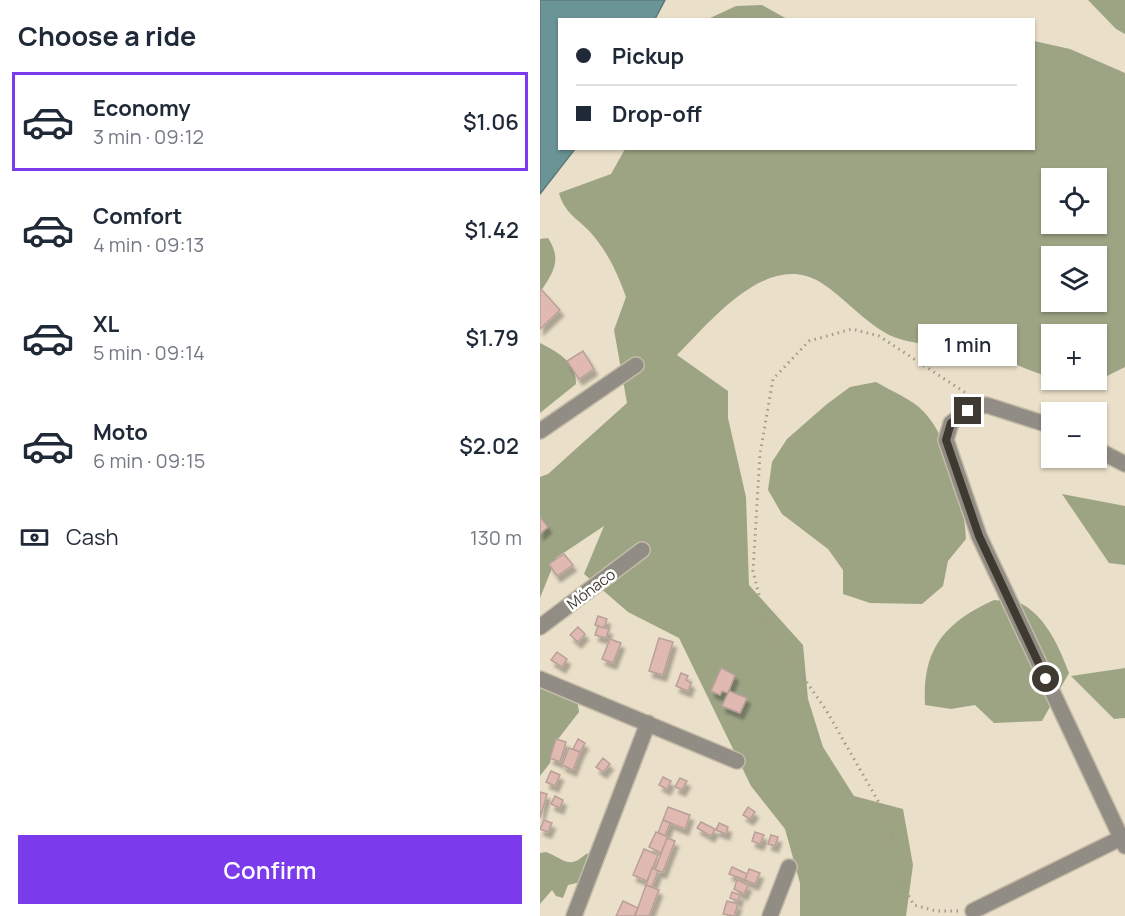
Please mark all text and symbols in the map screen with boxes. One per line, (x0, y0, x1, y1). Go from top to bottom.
text: Choose a ride (18, 17, 196, 54)
text: Pickup (612, 41, 684, 71)
text: Economy (93, 93, 191, 123)
icon: car (21, 95, 75, 149)
text: Drop-off (612, 99, 702, 129)
text: $1.06 (463, 107, 519, 137)
text: 3 min · 09:12 (93, 123, 204, 150)
map controls (1041, 168, 1107, 468)
button: locate (1041, 168, 1107, 234)
text: Comfort (93, 201, 182, 231)
icon: car (21, 203, 75, 257)
text: $1.42 (465, 215, 519, 245)
text: 4 min · 09:13 (93, 231, 204, 258)
button: layers (1041, 246, 1107, 312)
text: XL (93, 309, 119, 339)
icon: car (21, 311, 75, 365)
text: $1.79 (466, 323, 519, 353)
callout: 1 min (918, 324, 1018, 366)
button: + (1041, 324, 1107, 390)
text: 1 min (944, 331, 991, 358)
text: 5 min · 09:14 (93, 339, 205, 366)
route end (954, 397, 981, 424)
button: − (1041, 402, 1107, 468)
text: Moto (93, 417, 148, 447)
icon: car (21, 419, 75, 473)
text: $2.02 (459, 431, 519, 461)
text: 6 min · 09:15 (93, 447, 205, 474)
icon: cash (18, 521, 51, 554)
text: Cash (66, 522, 119, 552)
text: 130 m (470, 524, 522, 551)
street label: Mónaco (562, 564, 620, 614)
route start (1032, 665, 1059, 692)
button: Confirm (18, 835, 522, 904)

